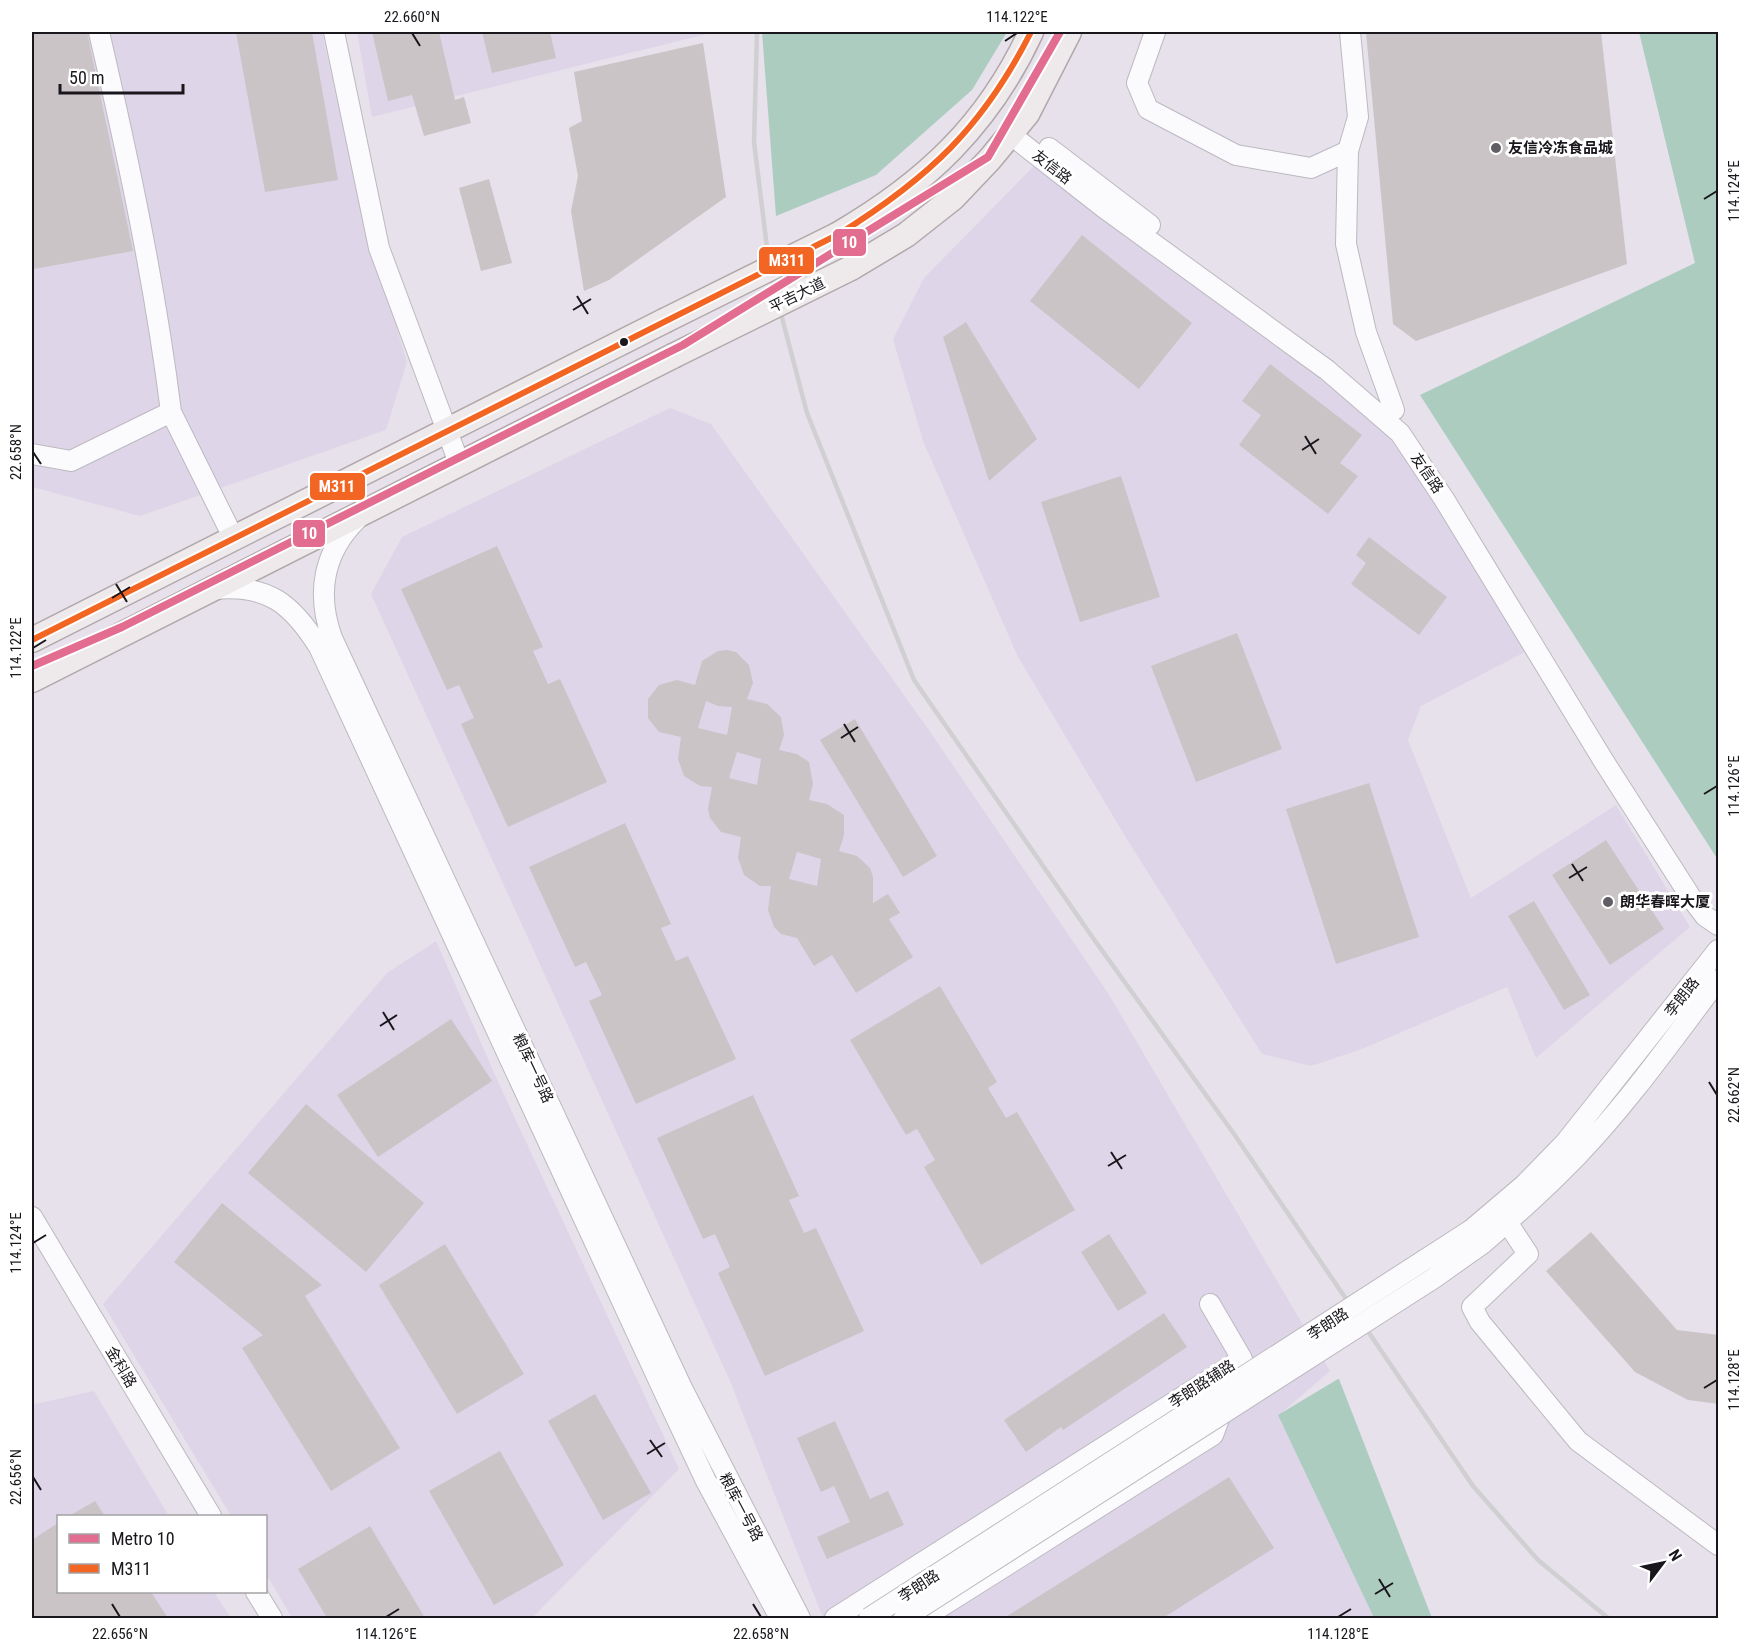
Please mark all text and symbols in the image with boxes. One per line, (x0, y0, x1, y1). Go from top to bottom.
text: 22.660°N (384, 8, 440, 26)
text: 114.122°E (986, 8, 1048, 26)
scale bar (60, 57, 183, 95)
text: 50 m (69, 67, 104, 88)
place label: 友信冷冻食品城 (1508, 139, 1613, 157)
marker: 友信冷冻食品城 (1489, 141, 1503, 155)
street label: 友信路 (1029, 146, 1075, 188)
text: 114.124°E (1725, 160, 1743, 222)
line badge: 10 (832, 228, 867, 257)
text: 10 (841, 233, 857, 252)
line badge: M311 (758, 246, 815, 275)
text: M311 (769, 251, 805, 270)
street label: 平吉大道 (766, 274, 828, 316)
unlabelled marker (618, 336, 630, 348)
text: 22.658°N (7, 424, 25, 480)
street label: 友信路 (1407, 449, 1447, 497)
line badge: M311 (309, 472, 366, 501)
text: M311 (319, 477, 355, 496)
line badge: 10 (292, 519, 326, 548)
text: 10 (301, 524, 317, 543)
text: 114.122°E (7, 617, 25, 679)
text: 114.126°E (1725, 755, 1743, 817)
place label: 朗华春晖大厦 (1620, 893, 1710, 911)
marker: 朗华春晖大厦 (1601, 895, 1615, 909)
street label: 李朗路 (1661, 974, 1703, 1020)
street label: 粮库一号路 (509, 1030, 557, 1106)
text: 22.662°N (1725, 1067, 1743, 1123)
text: 114.124°E (7, 1212, 25, 1274)
street label: 李朗路 (1304, 1304, 1352, 1344)
street label: 金科路 (102, 1343, 140, 1391)
text: 114.128°E (1725, 1349, 1743, 1411)
street label: 李朗路辅路 (1166, 1356, 1238, 1412)
text: 22.656°N (7, 1449, 25, 1505)
street label: 粮库一号路 (715, 1470, 767, 1544)
legend (57, 1515, 267, 1593)
text: Metro 10 (111, 1528, 175, 1549)
north arrow (1633, 1533, 1693, 1593)
text: N (1665, 1546, 1686, 1565)
text: M311 (111, 1558, 151, 1579)
street label: 李朗路 (895, 1566, 943, 1606)
text: 22.656°N (92, 1625, 148, 1643)
text: 114.126°E (355, 1625, 417, 1643)
text: 22.658°N (733, 1625, 789, 1643)
text: 114.128°E (1307, 1625, 1369, 1643)

